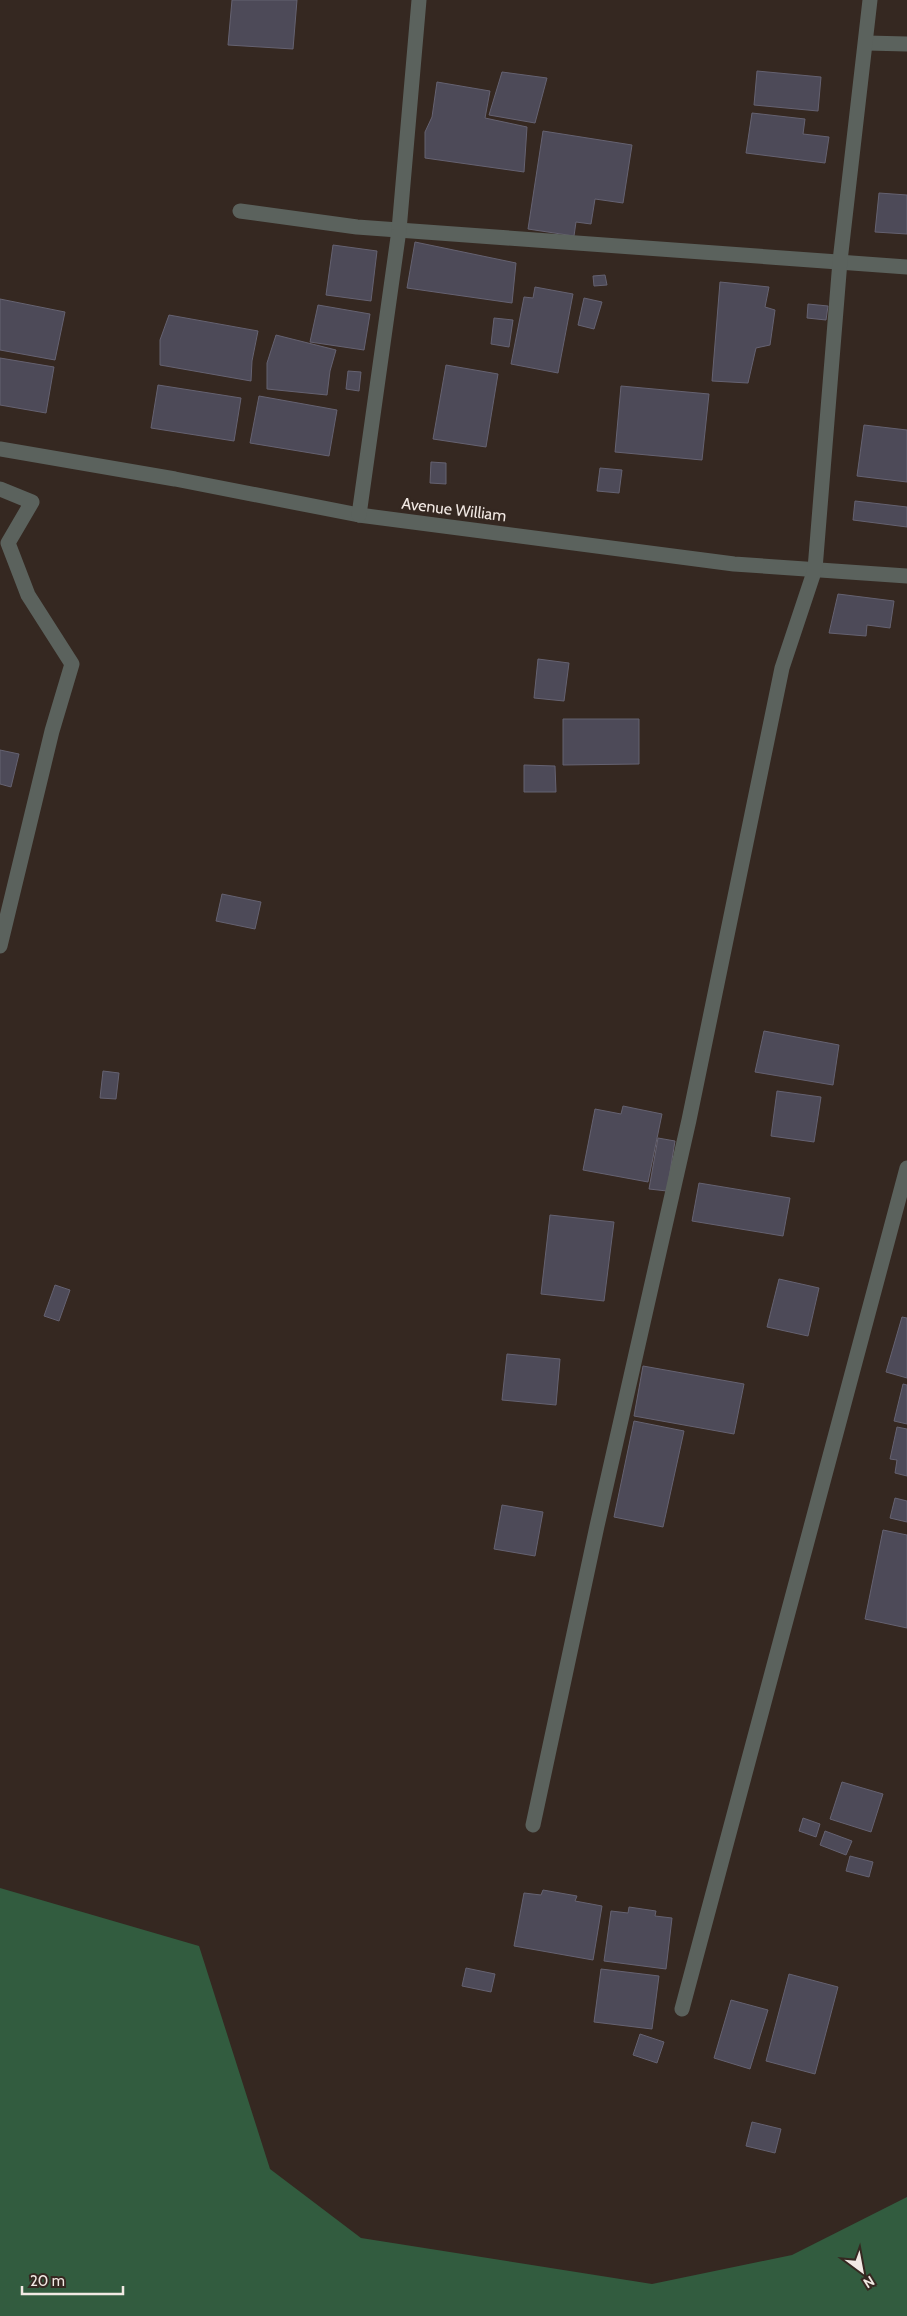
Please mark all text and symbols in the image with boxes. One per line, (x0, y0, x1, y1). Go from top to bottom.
street label: Avenue William (400, 494, 507, 525)
north arrow (837, 2246, 887, 2296)
scale bar (22, 2264, 124, 2296)
text: 20 m (30, 2272, 65, 2290)
text: N (860, 2272, 878, 2292)

